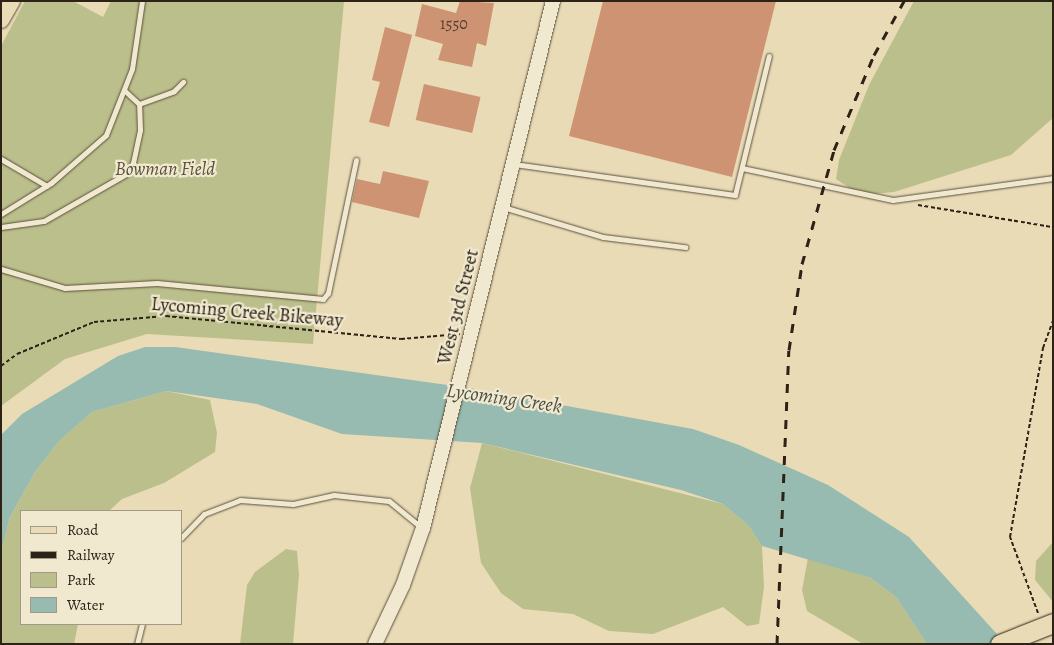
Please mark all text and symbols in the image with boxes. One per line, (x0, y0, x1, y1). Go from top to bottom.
house number: 1550 (440, 14, 468, 34)
park label: Bowman Field (115, 159, 215, 181)
street label: West 3rd Street (434, 247, 484, 367)
street label: Lycoming Creek Bikeway (150, 293, 344, 333)
water label: Lycoming Creek (445, 378, 563, 418)
legend (20, 510, 182, 625)
text: Road (67, 520, 98, 540)
text: Railway (67, 545, 114, 565)
text: Park (67, 570, 95, 590)
text: Water (67, 595, 104, 615)

